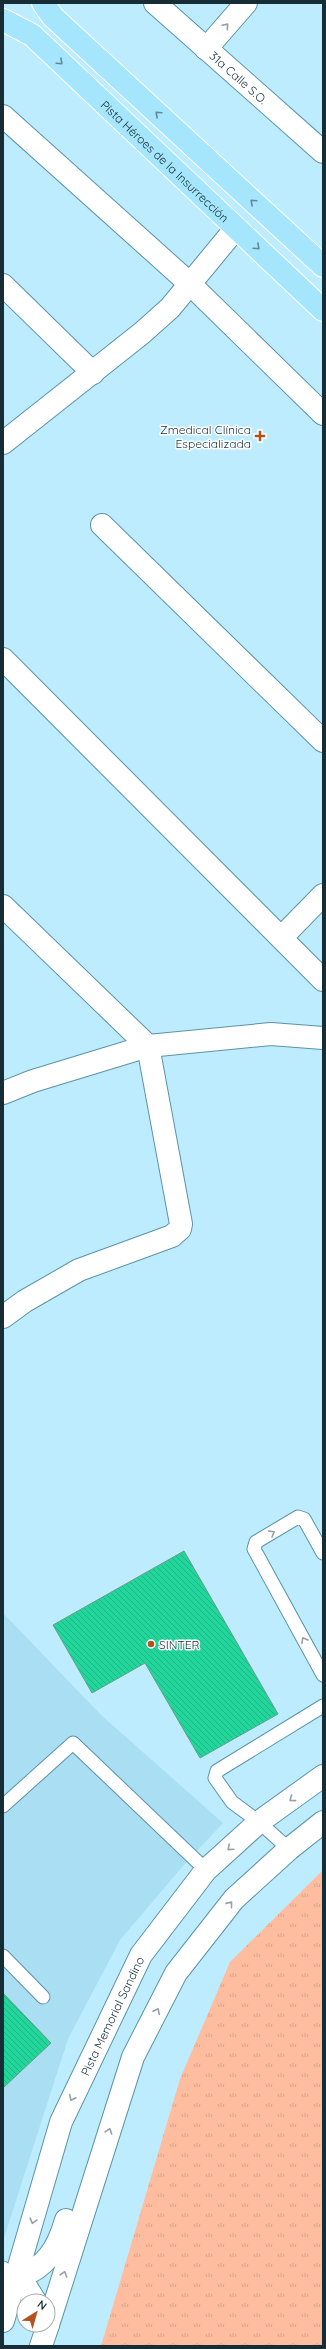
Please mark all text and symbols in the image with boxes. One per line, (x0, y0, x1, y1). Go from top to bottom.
one-way arrow (221, 23, 228, 31)
street label: 31a Calle S.O. (207, 48, 271, 107)
one-way arrow (56, 57, 63, 64)
street label: Pista Héroes de la Insurrección (98, 97, 232, 225)
one-way arrow (155, 111, 163, 118)
one-way arrow (250, 199, 258, 207)
one-way arrow (252, 243, 260, 250)
place label: Zmedical Clínica Especializada (160, 422, 251, 451)
marker: Zmedical Clínica Especializada (254, 430, 266, 442)
one-way arrow (268, 1530, 275, 1537)
place label: SINTER (159, 1637, 200, 1652)
one-way arrow (302, 1637, 309, 1645)
marker: SINTER (146, 1639, 156, 1649)
one-way arrow (289, 1794, 296, 1801)
one-way arrow (228, 1844, 235, 1851)
one-way arrow (226, 1902, 233, 1909)
street label: Pista Memorial Sandino (77, 1954, 147, 2078)
one-way arrow (152, 2008, 159, 2015)
one-way arrow (69, 2093, 77, 2101)
one-way arrow (104, 2128, 113, 2135)
one-way arrow (29, 2218, 37, 2224)
one-way arrow (59, 2271, 68, 2278)
north arrow (16, 2293, 56, 2333)
text: N (35, 2297, 49, 2313)

